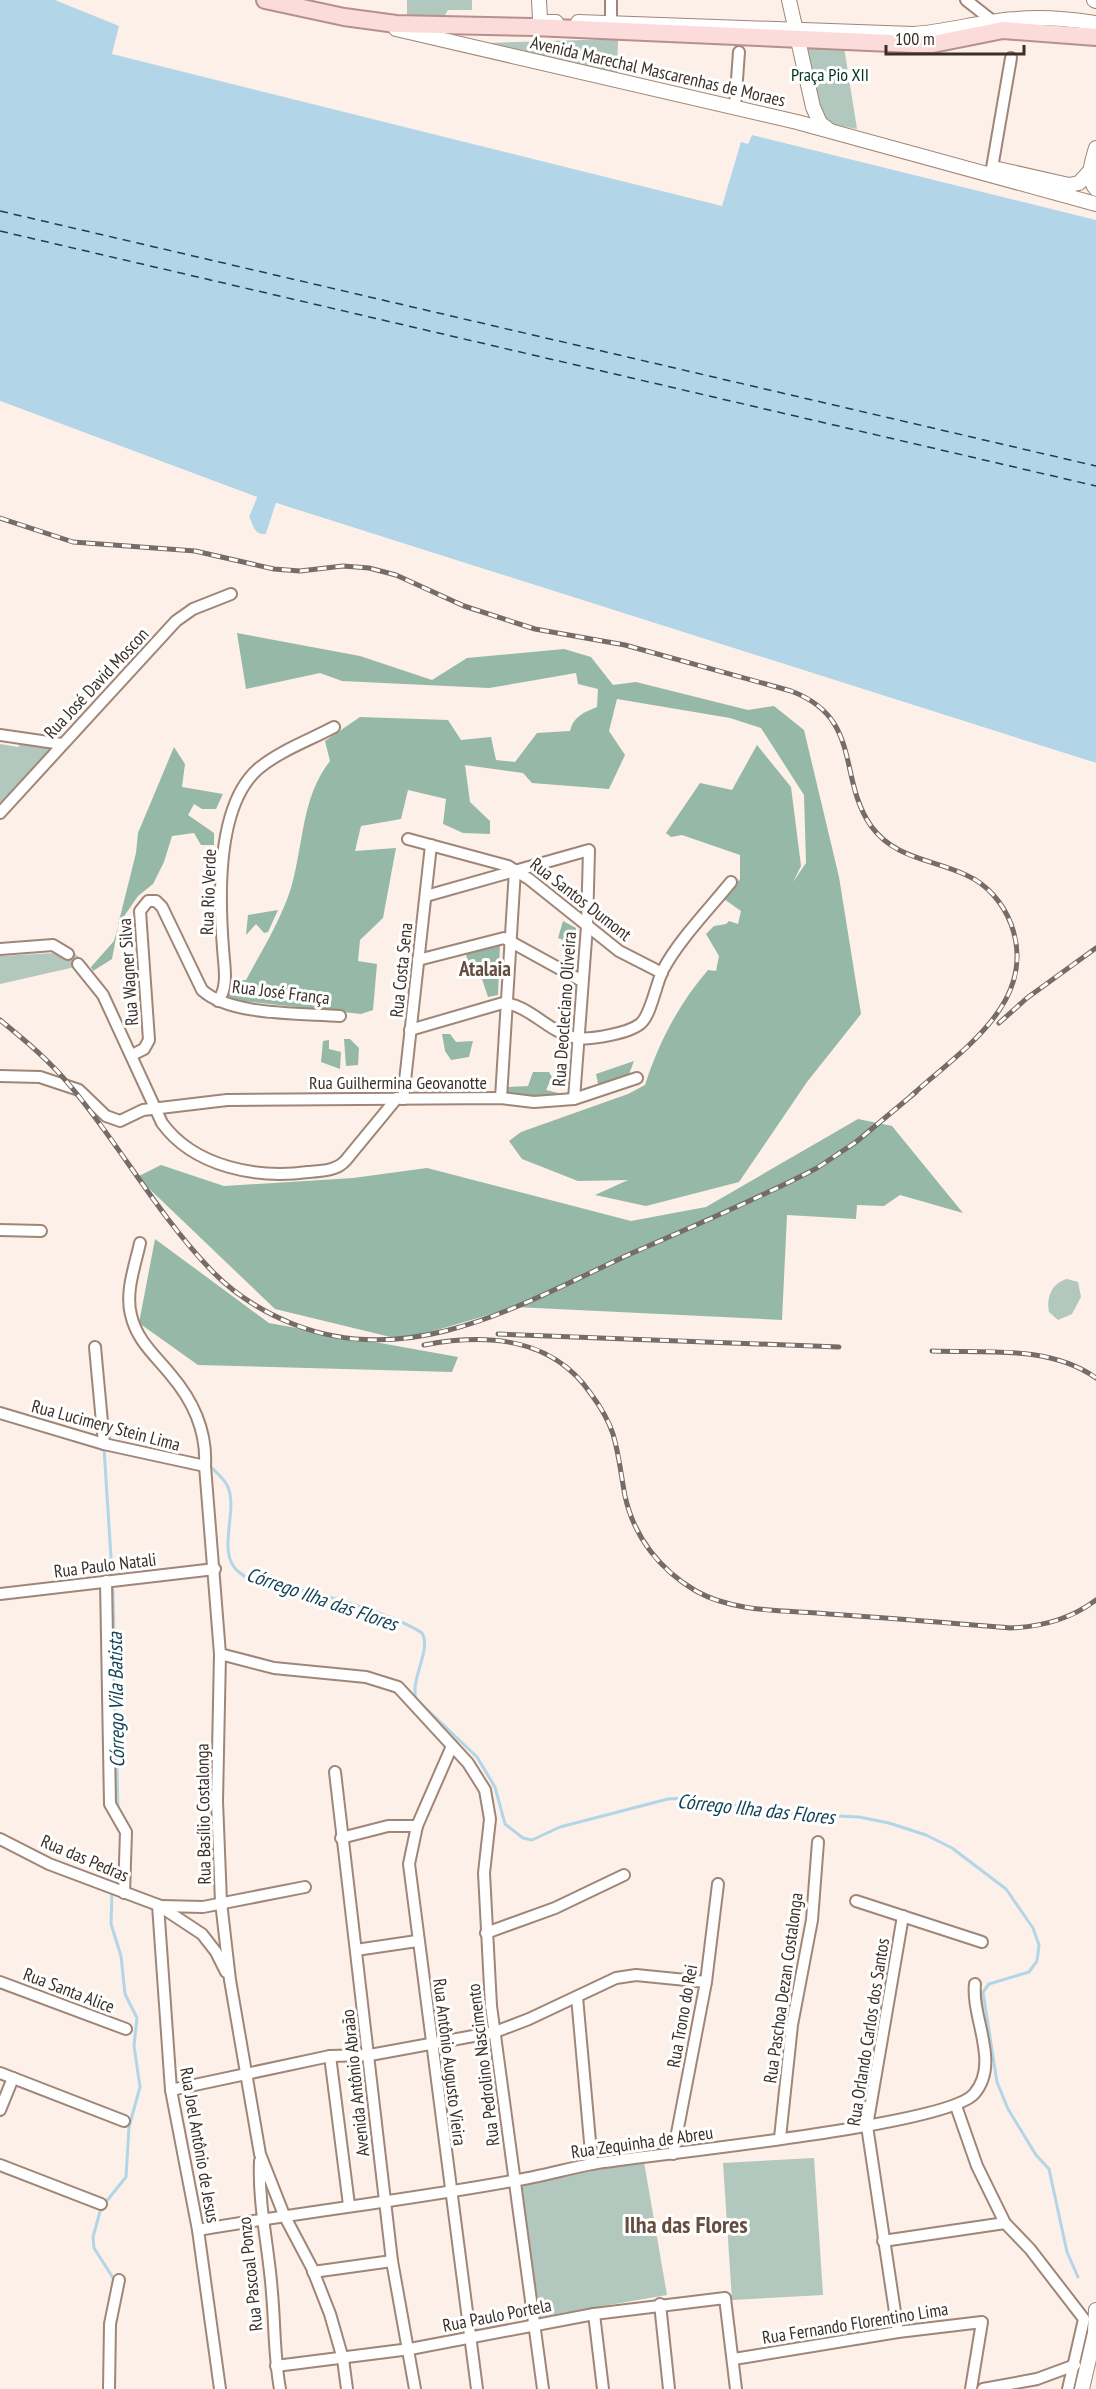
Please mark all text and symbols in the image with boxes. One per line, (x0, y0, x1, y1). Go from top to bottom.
scale bar (886, 18, 1024, 56)
text: 100 m (895, 27, 935, 50)
street label: Avenida Marechal Mascarenhas de Moraes (528, 30, 788, 112)
park label: Praça Pio XII (791, 63, 869, 86)
street label: Rua José David Moscon (39, 623, 153, 743)
street label: Rua Rio Verde (195, 849, 221, 935)
street label: Rua Santos Dumont (526, 852, 636, 946)
street label: Rua Wagner Silva (113, 917, 143, 1027)
street label: Rua Costa Sena (385, 921, 417, 1019)
street label: Rua Deocleciano Oliveira (547, 931, 581, 1087)
district label: Atalaia (458, 955, 511, 982)
street label: Rua José França (231, 975, 331, 1009)
street label: Rua Guilhermina Geovanotte (309, 1071, 487, 1094)
street label: Rua Lucimery Stein Lima (29, 1394, 183, 1456)
street label: Rua Paulo Natali (52, 1547, 158, 1583)
water label: Córrego Ilha das Flores (243, 1561, 403, 1638)
water label: Córrego Vila Batista (102, 1631, 130, 1768)
street label: Rua Basílio Costalonga (190, 1743, 216, 1885)
water label: Córrego Ilha das Flores (676, 1788, 838, 1830)
street label: Rua das Pedras (38, 1829, 132, 1887)
street label: Rua Paschoa Dezan Costalonga (758, 1891, 808, 2085)
street label: Rua Orlando Carlos dos Santos (842, 1936, 894, 2128)
street label: Rua Santa Alice (20, 1962, 118, 2018)
street label: Rua Trono do Rei (662, 1963, 702, 2069)
street label: Rua Antônio Augusto Vieira (428, 1977, 472, 2147)
street label: Rua Pedrolino Nascimento (462, 1982, 504, 2148)
street label: Avenida Antônio Abraão (336, 2008, 374, 2158)
street label: Rua Joel Antônio de Jesus (175, 2065, 225, 2225)
street label: Rua Zequinha de Abreu (570, 2121, 714, 2163)
district label: Ilha das Flores (624, 2209, 748, 2240)
street label: Rua Pascoal Ponzo (233, 2216, 267, 2332)
street label: Rua Paulo Portela (441, 2293, 553, 2337)
street label: Rua Fernando Florentino Lima (760, 2297, 950, 2349)

